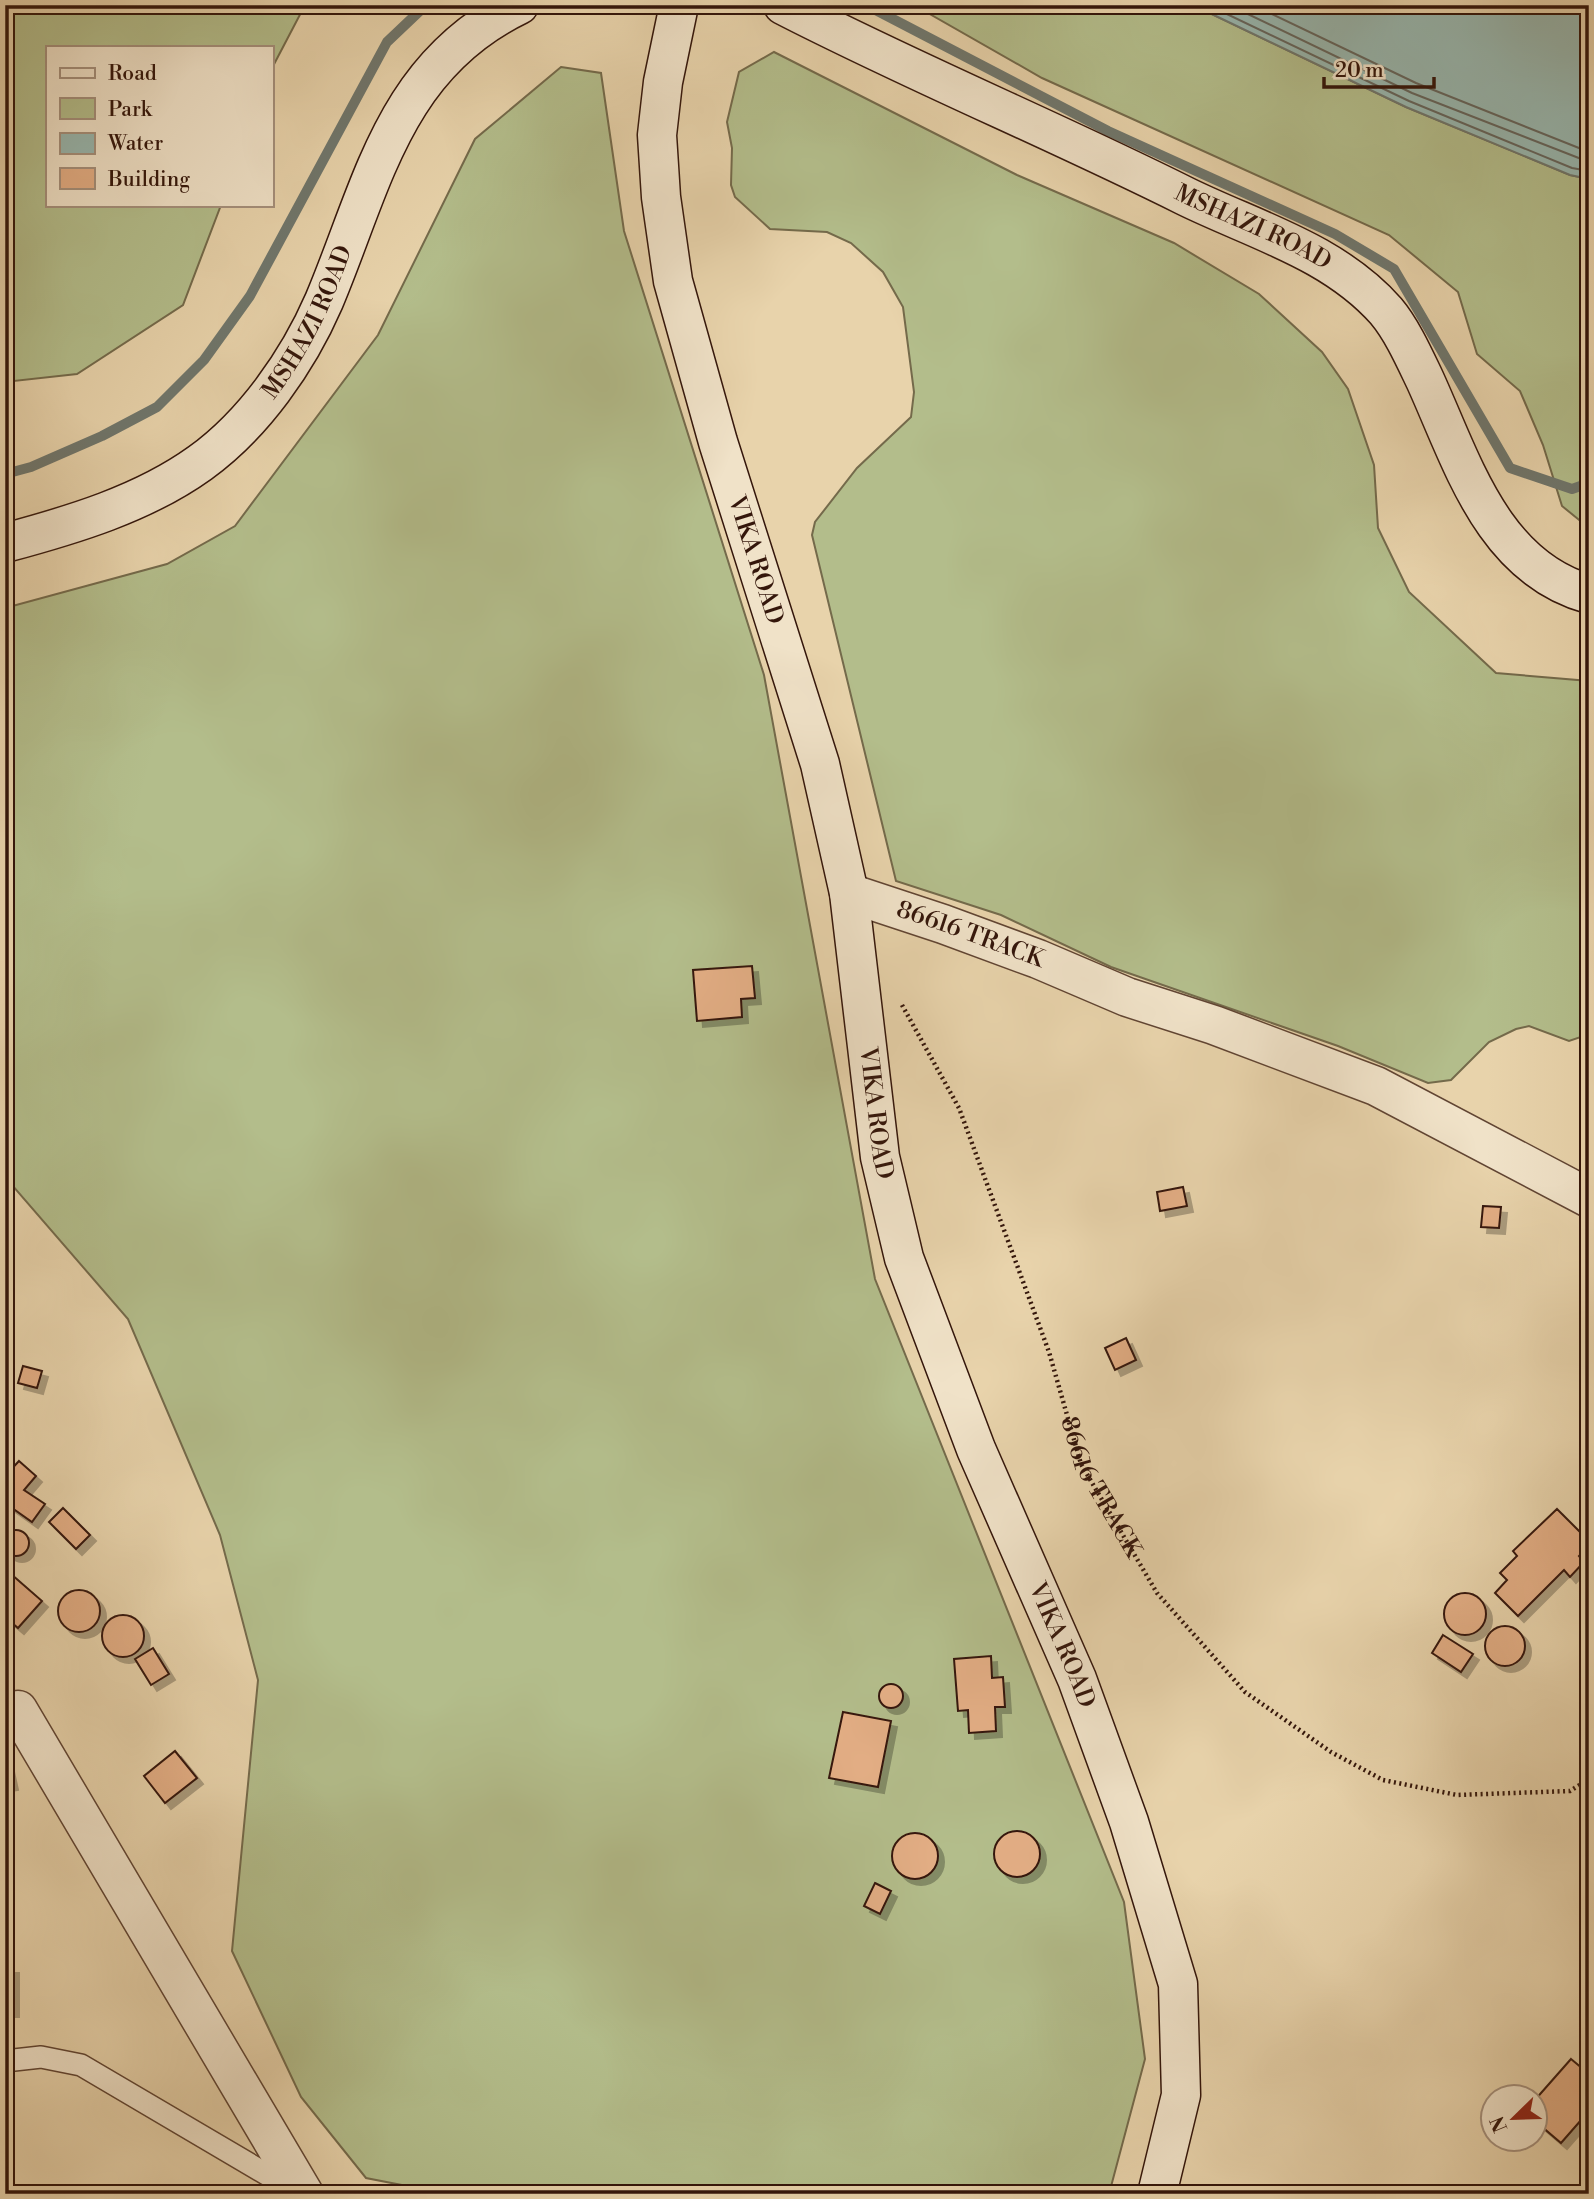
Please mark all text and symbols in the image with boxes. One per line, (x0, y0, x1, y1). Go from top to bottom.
legend (46, 46, 273, 206)
scale bar (1324, 46, 1435, 90)
text: 20 m (1335, 58, 1384, 84)
text: Road (108, 61, 157, 87)
text: Park (108, 97, 153, 123)
text: Water (107, 131, 163, 157)
text: Building (107, 167, 190, 193)
street label: MSHAZI ROAD (1170, 178, 1337, 277)
street label: MSHAZI ROAD (256, 241, 359, 405)
street label: VIKA ROAD (721, 491, 790, 628)
street label: 86616 TRACK (892, 895, 1049, 975)
street label: VIKA ROAD (852, 1044, 900, 1183)
street label: 86616 TRACK (1053, 1413, 1149, 1564)
street label: VIKA ROAD (1021, 1577, 1101, 1712)
north arrow (1478, 2084, 1548, 2154)
text: N (1485, 2113, 1513, 2136)

